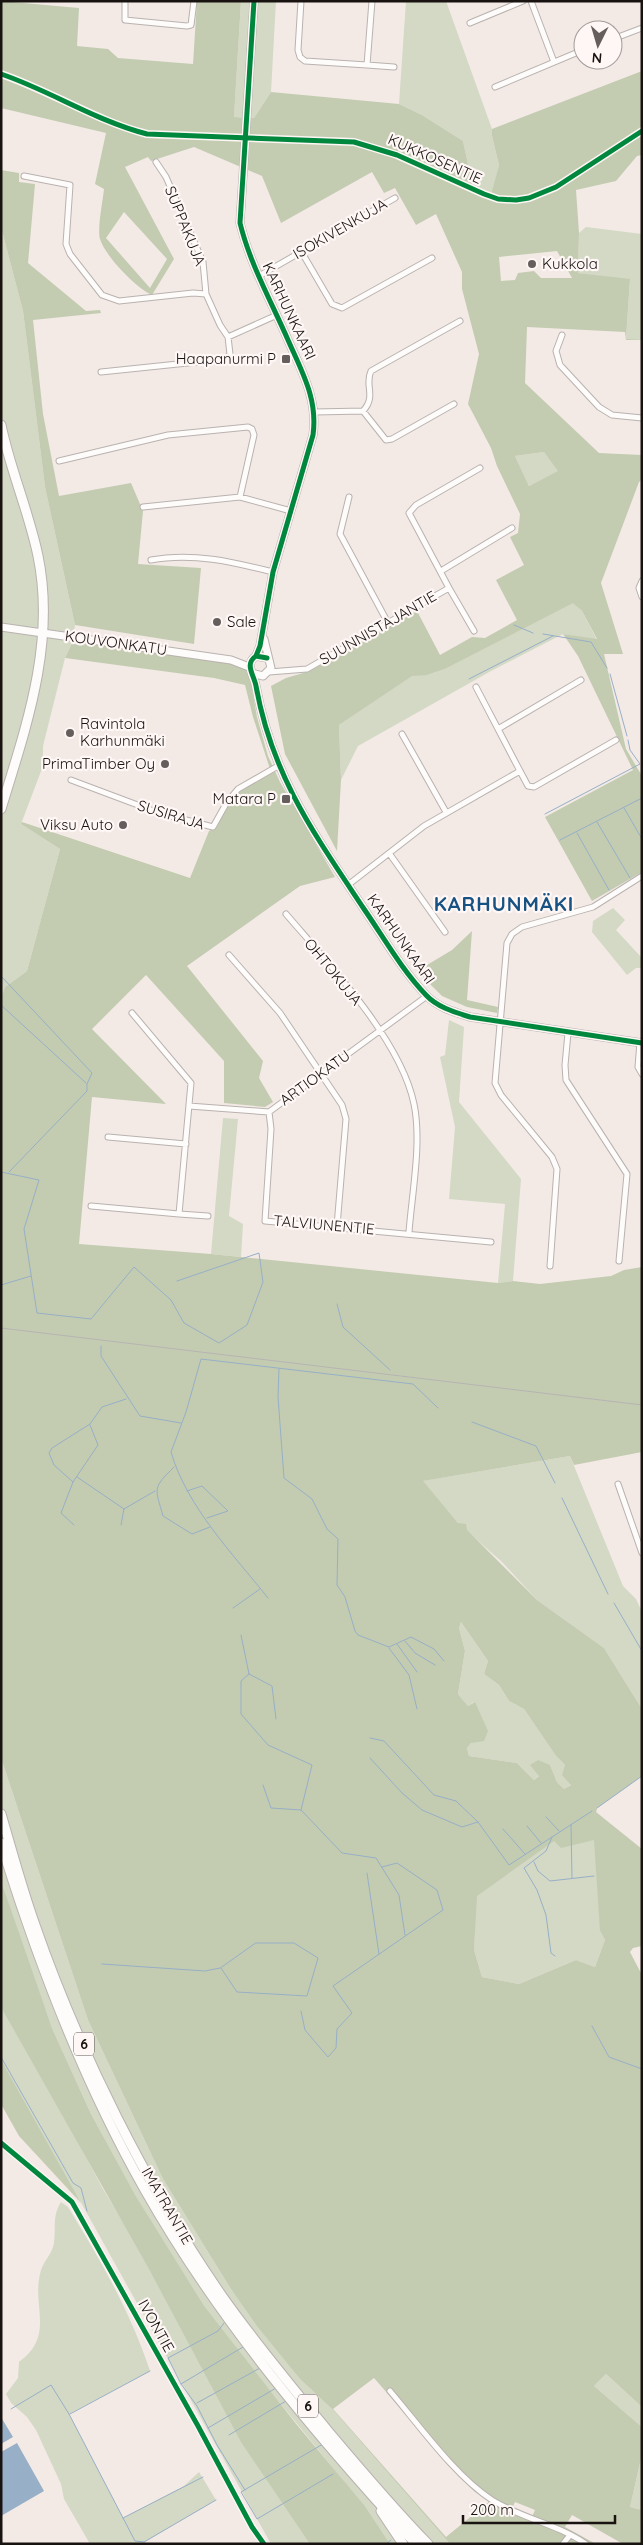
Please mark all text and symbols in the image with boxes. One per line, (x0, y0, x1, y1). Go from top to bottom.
north arrow (573, 20, 623, 70)
text: N (591, 49, 603, 67)
street label: KUKKOSENTIE (385, 129, 485, 188)
street label: SUPPAKUJA (161, 183, 210, 269)
street label: ISOKIVENKUJA (289, 194, 390, 263)
place label: Kukkola (542, 254, 598, 273)
marker: Kukkola (526, 258, 538, 270)
street label: KARHUNKAARI (259, 259, 320, 363)
place label: Haapanurmi P (176, 349, 276, 368)
marker: Haapanurmi P (280, 353, 292, 365)
street label: SUUNNISTAJANTIE (316, 586, 440, 669)
place label: Sale (227, 612, 256, 631)
marker: Sale (211, 616, 223, 628)
street label: KOUVONKATU (64, 626, 168, 659)
place label: Ravintola Karhunmäki (80, 714, 165, 750)
marker: Ravintola Karhunmäki (64, 727, 76, 739)
place label: PrimaTimber Oy (42, 754, 155, 773)
marker: PrimaTimber Oy (159, 758, 171, 770)
place label: Matara P (213, 789, 276, 808)
marker: Matara P (280, 793, 292, 805)
street label: SUSIRAJA (135, 795, 207, 834)
place label: Viksu Auto (40, 815, 113, 834)
marker: Viksu Auto (117, 819, 129, 831)
street label: KARHUNKAARI (363, 890, 439, 987)
district label: KARHUNMÄKI (434, 891, 574, 916)
street label: OHTOKUJA (301, 934, 366, 1009)
street label: ARTIOKATU (276, 1046, 354, 1110)
street label: TALVIUNENTIE (273, 1211, 375, 1238)
road number: 6 (74, 2032, 94, 2056)
street label: IMATRANTIE (138, 2164, 197, 2248)
street label: IVONTIE (134, 2296, 179, 2355)
road number: 6 (298, 2394, 318, 2418)
scale bar (463, 2492, 616, 2524)
text: 200 m (470, 2500, 514, 2519)

